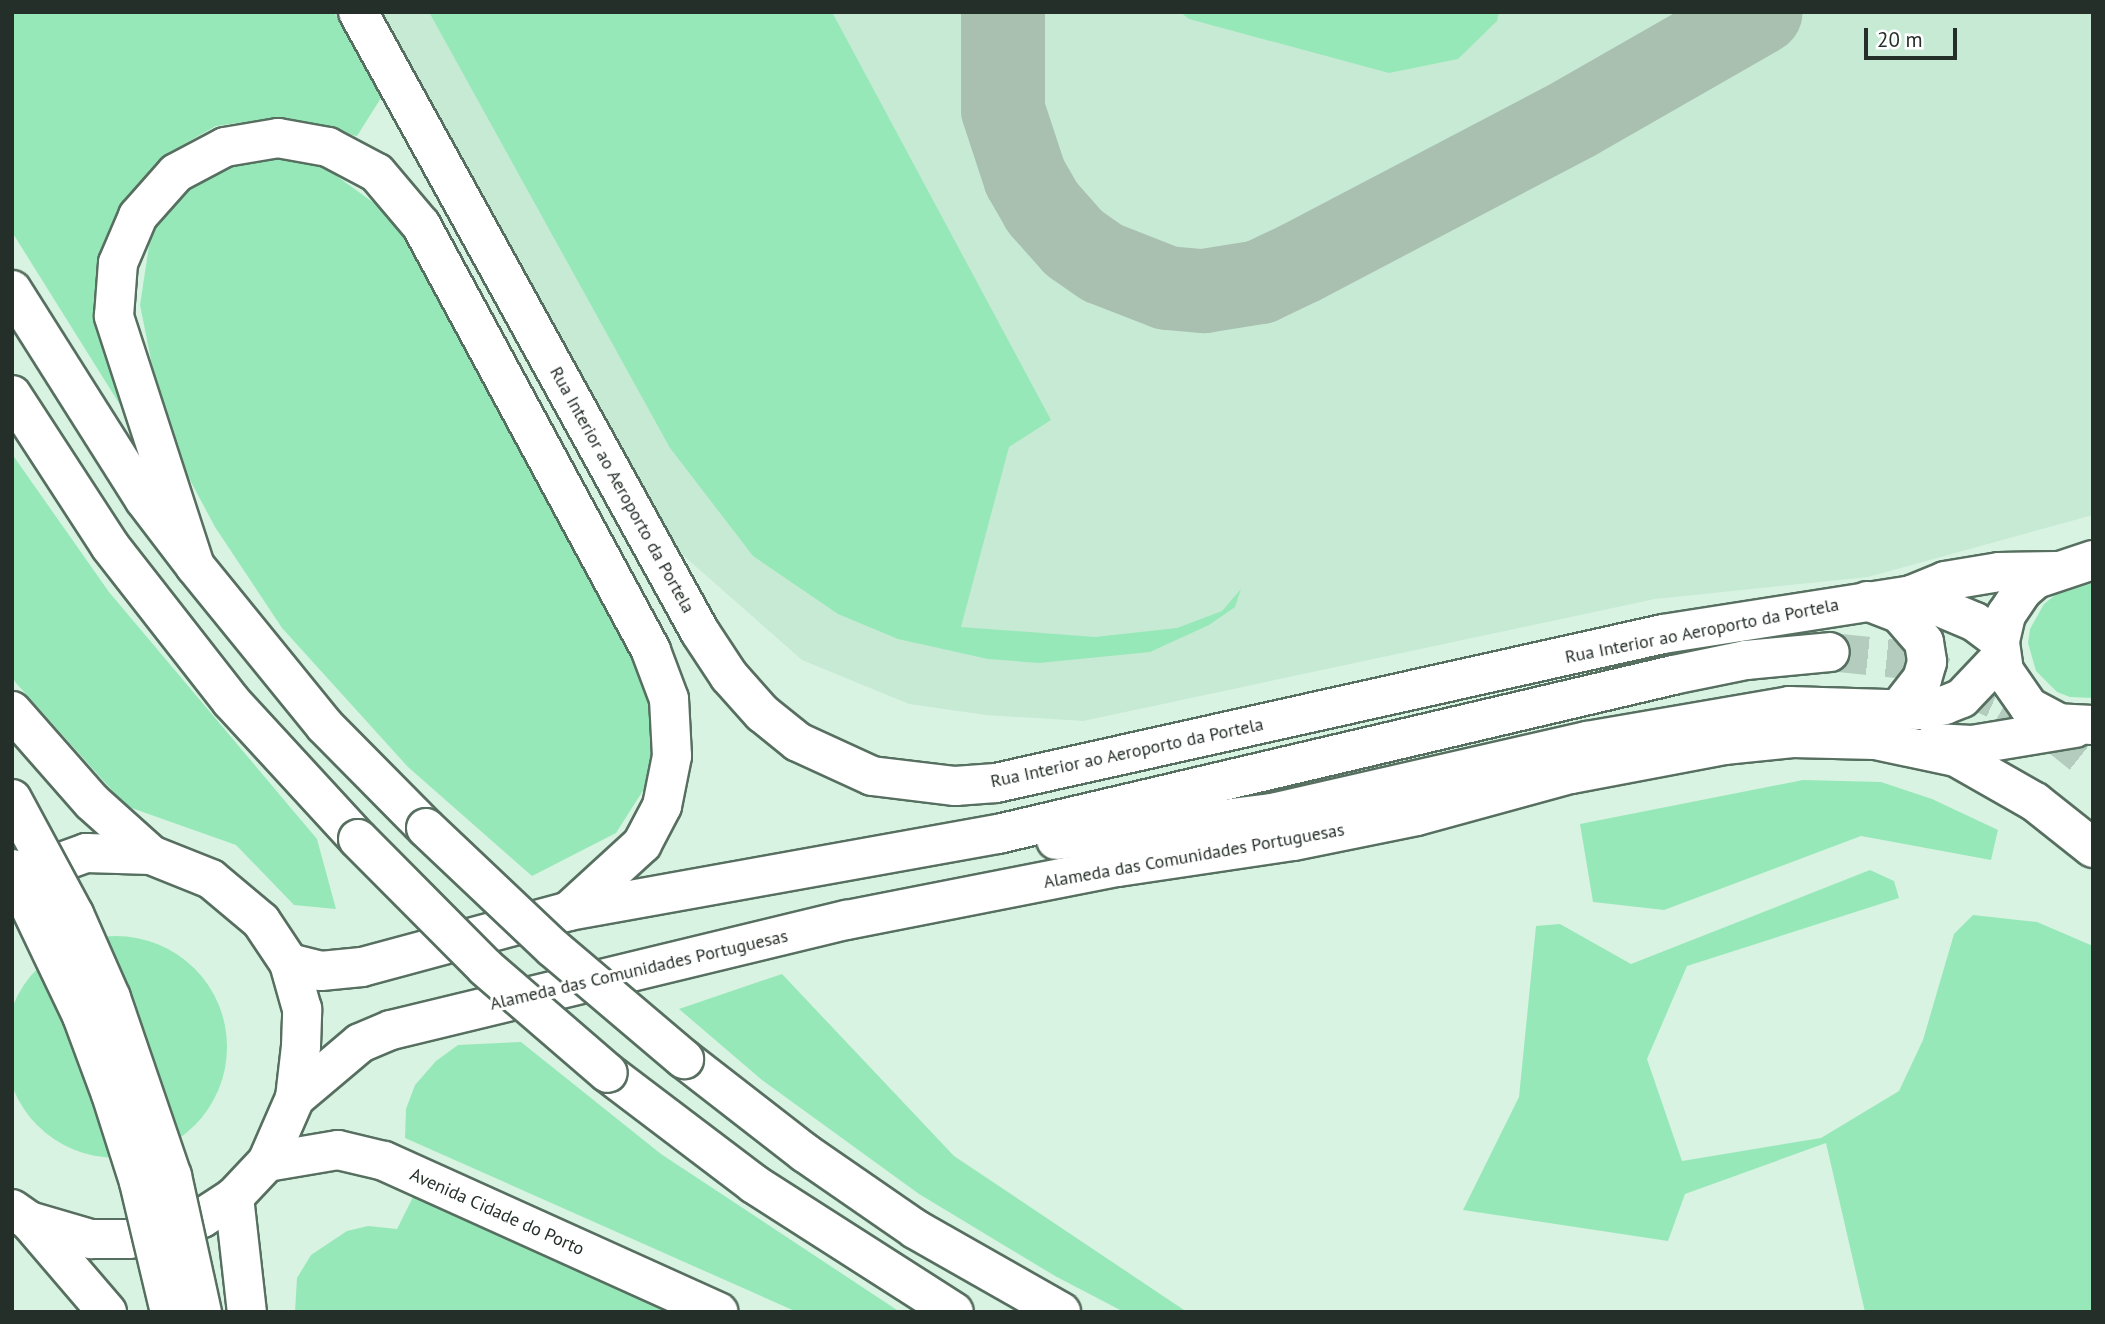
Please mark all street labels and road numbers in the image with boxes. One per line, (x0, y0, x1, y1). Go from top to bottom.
street label: Rua Interior ao Aeroporto da Portela (545, 363, 699, 617)
street label: Rua Interior ao Aeroporto da Portela (1563, 594, 1841, 668)
street label: Rua Interior ao Aeroporto da Portela (988, 713, 1266, 793)
street label: Alameda das Comunidades Portuguesas (1042, 819, 1346, 893)
street label: Alameda das Comunidades Portuguesas (488, 925, 790, 1015)
street label: Avenida Cidade do Porto (407, 1164, 587, 1260)

